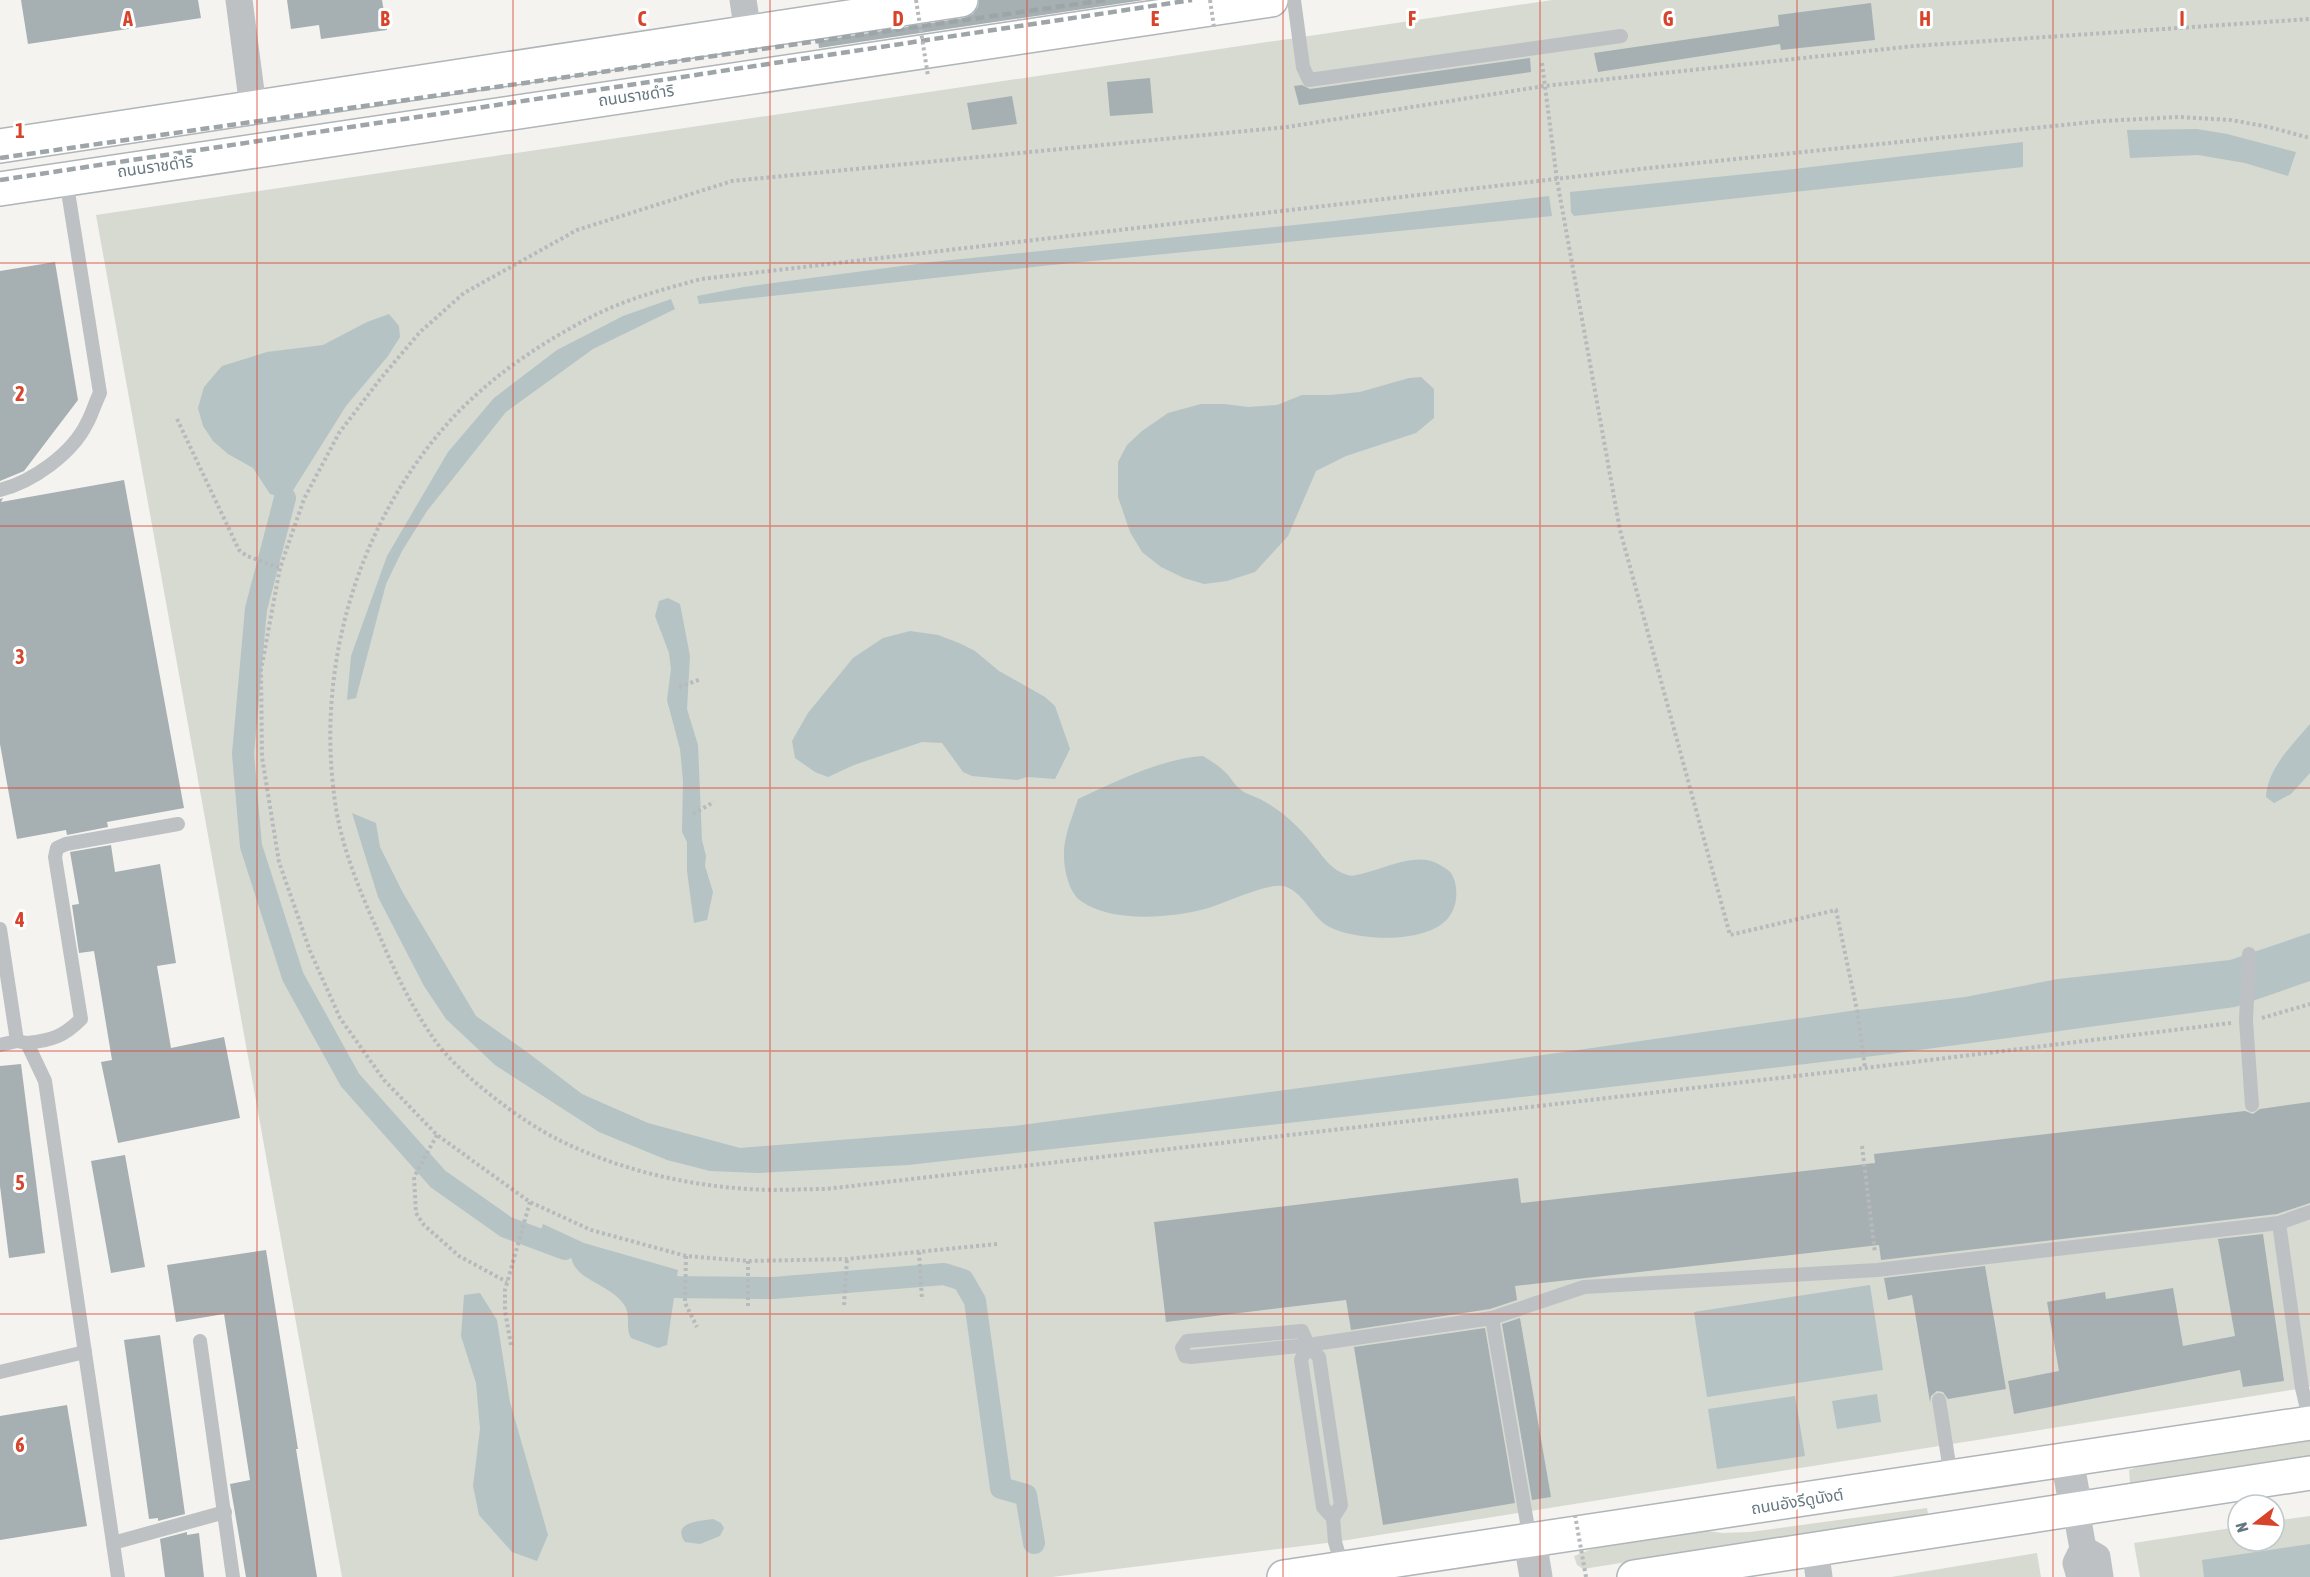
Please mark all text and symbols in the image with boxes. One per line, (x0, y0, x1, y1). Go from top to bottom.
text: A (122, 7, 133, 30)
text: B (380, 7, 390, 30)
text: C (638, 7, 647, 30)
text: D (892, 7, 904, 30)
text: E (1151, 7, 1160, 30)
text: F (1408, 7, 1416, 30)
text: G (1663, 7, 1674, 30)
text: H (1919, 7, 1931, 30)
text: I (2179, 7, 2185, 30)
street label: ถนนราชดำริ (597, 81, 675, 109)
text: 1 (15, 119, 25, 142)
street label: ถนนราชดำริ (116, 152, 194, 180)
text: 2 (15, 382, 25, 405)
text: 3 (15, 645, 25, 668)
text: 4 (14, 908, 25, 931)
text: 5 (15, 1171, 25, 1194)
text: 6 (15, 1433, 25, 1456)
street label: ถนนอังรีดูนังต์ (1750, 1485, 1845, 1518)
north arrow (2226, 1493, 2286, 1553)
text: N (2232, 1520, 2252, 1535)

